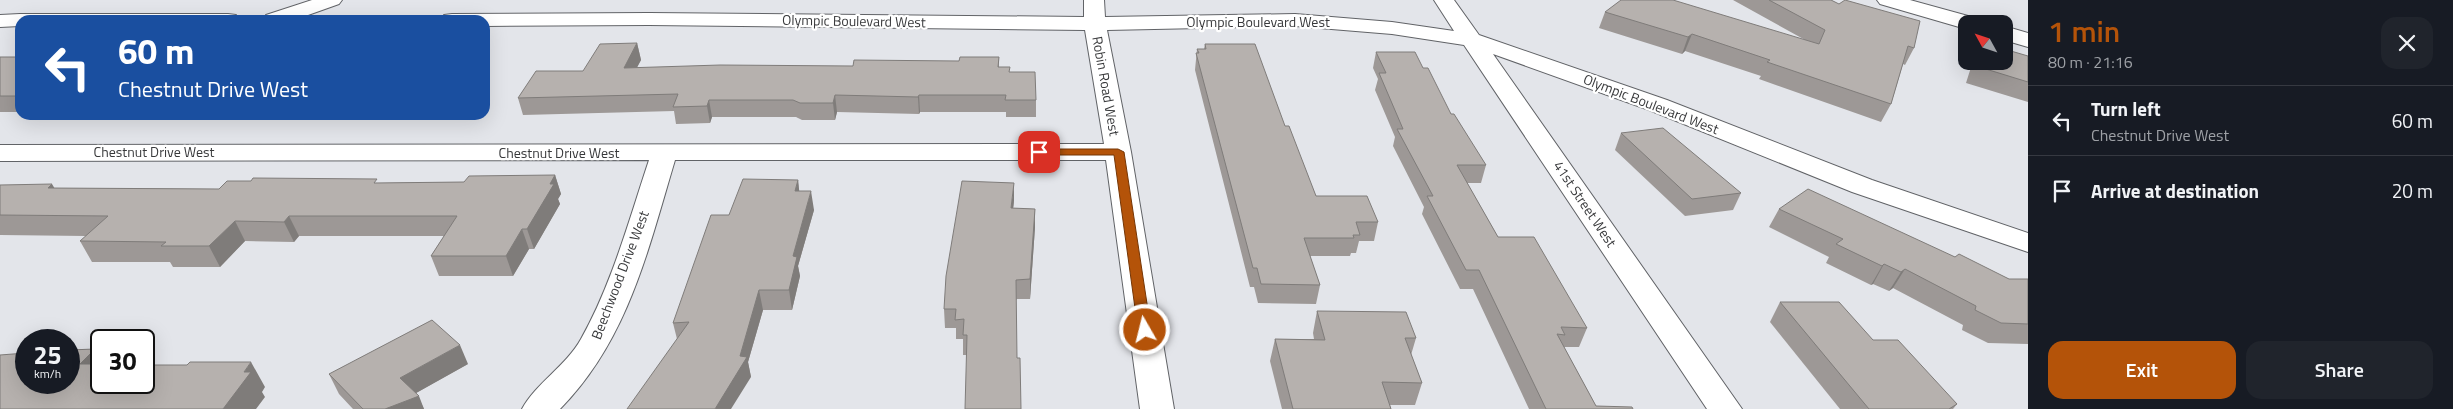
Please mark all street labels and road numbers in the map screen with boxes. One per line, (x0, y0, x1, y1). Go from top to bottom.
street label: Olympic Boulevard West (782, 9, 926, 32)
street label: Olympic Boulevard West (1186, 11, 1330, 32)
street label: Robin Road West (1087, 34, 1126, 138)
street label: Olympic Boulevard West (1580, 68, 1722, 139)
street label: Chestnut Drive West (94, 141, 215, 162)
street label: Chestnut Drive West (499, 142, 620, 163)
street label: 41st Street West (1549, 156, 1622, 251)
street label: Beechwood Drive West (585, 207, 654, 342)

